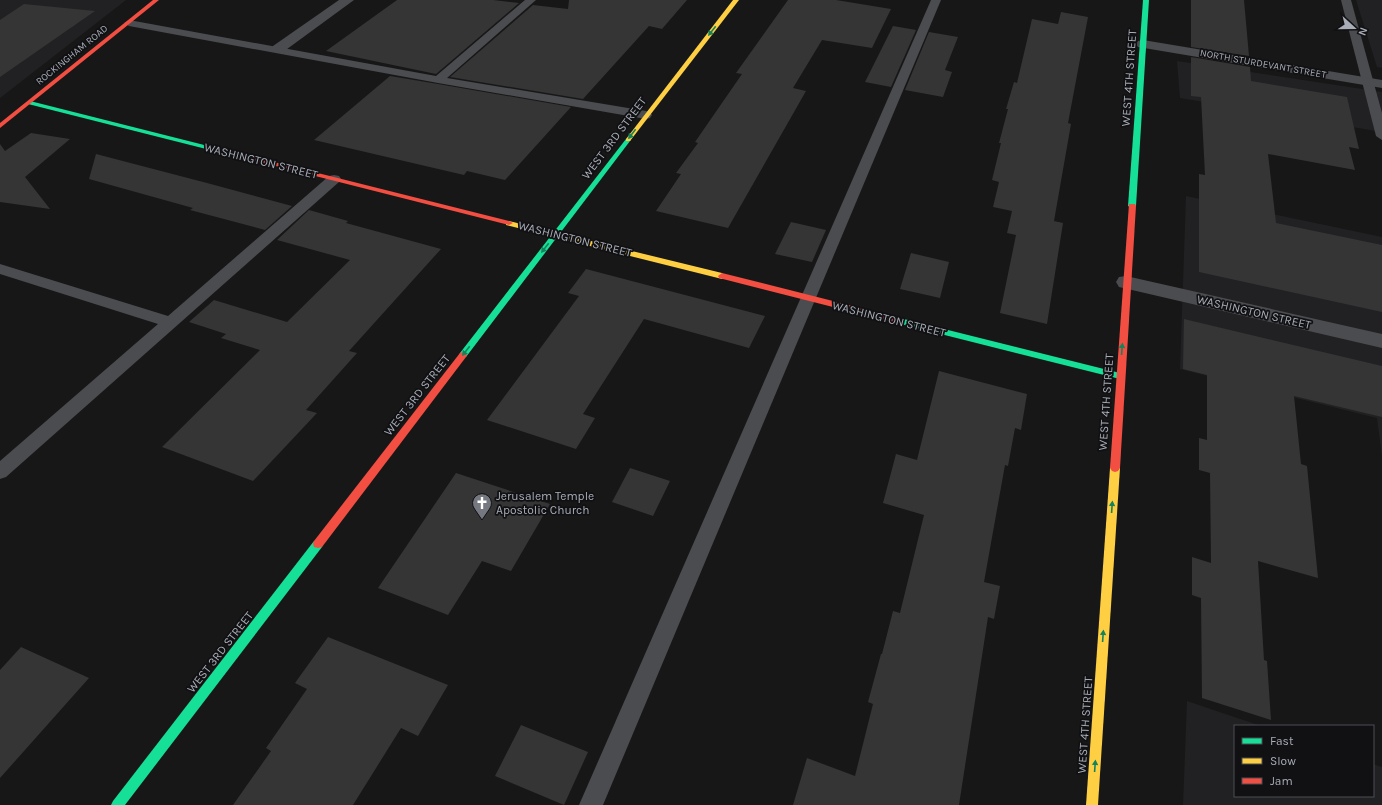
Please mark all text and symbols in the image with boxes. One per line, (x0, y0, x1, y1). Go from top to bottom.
north arrow (1334, 8, 1374, 48)
street label: ROCKINGHAM ROAD (34, 22, 110, 88)
one-way arrow (707, 25, 716, 36)
text: N (1355, 25, 1370, 37)
street label: WEST 4TH STREET (1119, 29, 1139, 127)
street label: NORTH STURDEVANT STREET (1199, 47, 1327, 81)
street label: WEST 3RD STREET (579, 94, 649, 182)
one-way arrow (628, 128, 637, 139)
street label: WASHINGTON STREET (203, 140, 319, 182)
street label: WASHINGTON STREET (517, 218, 633, 260)
one-way arrow (541, 243, 549, 254)
street label: WASHINGTON STREET (1196, 292, 1312, 332)
street label: WASHINGTON STREET (831, 298, 947, 340)
one-way arrow (1118, 343, 1125, 355)
one-way arrow (462, 346, 470, 357)
street label: WEST 3RD STREET (381, 352, 453, 438)
street label: WEST 4TH STREET (1096, 353, 1116, 451)
place label: Jerusalem Temple Apostolic Church (496, 489, 594, 517)
church icon: Jerusalem Temple Apostolic Church (471, 492, 493, 520)
one-way arrow (1108, 501, 1115, 513)
street label: WEST 3RD STREET (184, 609, 256, 695)
one-way arrow (1100, 630, 1107, 642)
street label: WEST 4TH STREET (1075, 676, 1095, 774)
legend (1234, 725, 1374, 797)
text: Fast (1270, 734, 1294, 748)
text: Slow (1270, 754, 1296, 768)
one-way arrow (1091, 760, 1098, 772)
text: Jam (1270, 774, 1293, 788)

